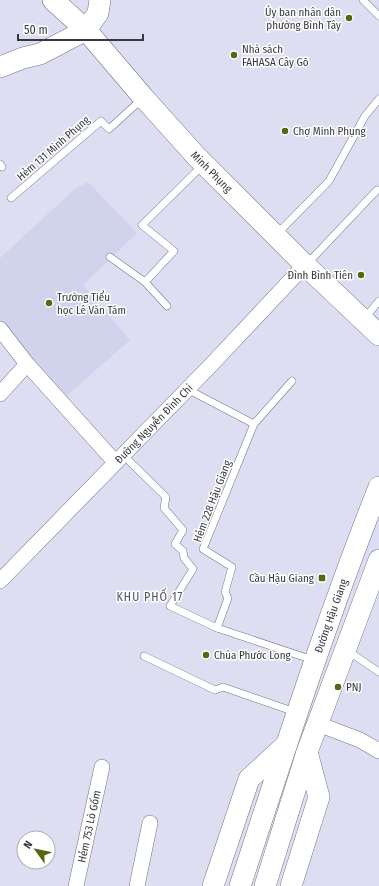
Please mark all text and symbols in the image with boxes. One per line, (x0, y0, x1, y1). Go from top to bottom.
place label: Ủy ban nhân dân phường Bình Tây (265, 5, 341, 32)
marker: Ủy ban nhân dân phường Bình Tây (344, 13, 354, 23)
scale bar (18, 16, 143, 42)
text: 50 m (24, 23, 48, 37)
place label: Nhà sách FAHASA Cây Gõ (242, 43, 309, 69)
marker: Nhà sách FAHASA Cây Gõ (229, 50, 239, 60)
street label: Hẻm 131 Minh Phụng (14, 113, 93, 183)
place label: Chợ Minh Phụng (293, 125, 366, 138)
marker: Chợ Minh Phụng (280, 126, 290, 136)
street label: Minh Phụng (188, 149, 235, 196)
place label: Đình Bình Tiên (287, 269, 353, 282)
marker: Đình Bình Tiên (356, 270, 366, 280)
place label: Trường Tiểu học Lê Văn Tám (57, 290, 126, 317)
marker: Trường Tiểu học Lê Văn Tám (44, 298, 54, 308)
street label: Đường Nguyễn Đình Chi (112, 381, 196, 466)
street label: Hẻm 228 Hậu Giang (191, 458, 234, 544)
place label: Cầu Hậu Giang (249, 572, 315, 585)
marker: Cầu Hậu Giang (317, 573, 327, 583)
street label: Đường Hậu Giang (312, 576, 351, 655)
district label: KHU PHỐ 17 (117, 587, 183, 604)
place label: Chùa Phước Long (214, 649, 291, 662)
marker: Chùa Phước Long (201, 650, 211, 660)
place label: PNJ (346, 681, 361, 694)
marker: PNJ (333, 682, 343, 692)
street label: Hẻm 753 Lò Gốm (75, 789, 104, 864)
north arrow (16, 830, 56, 870)
text: N (21, 839, 35, 851)

